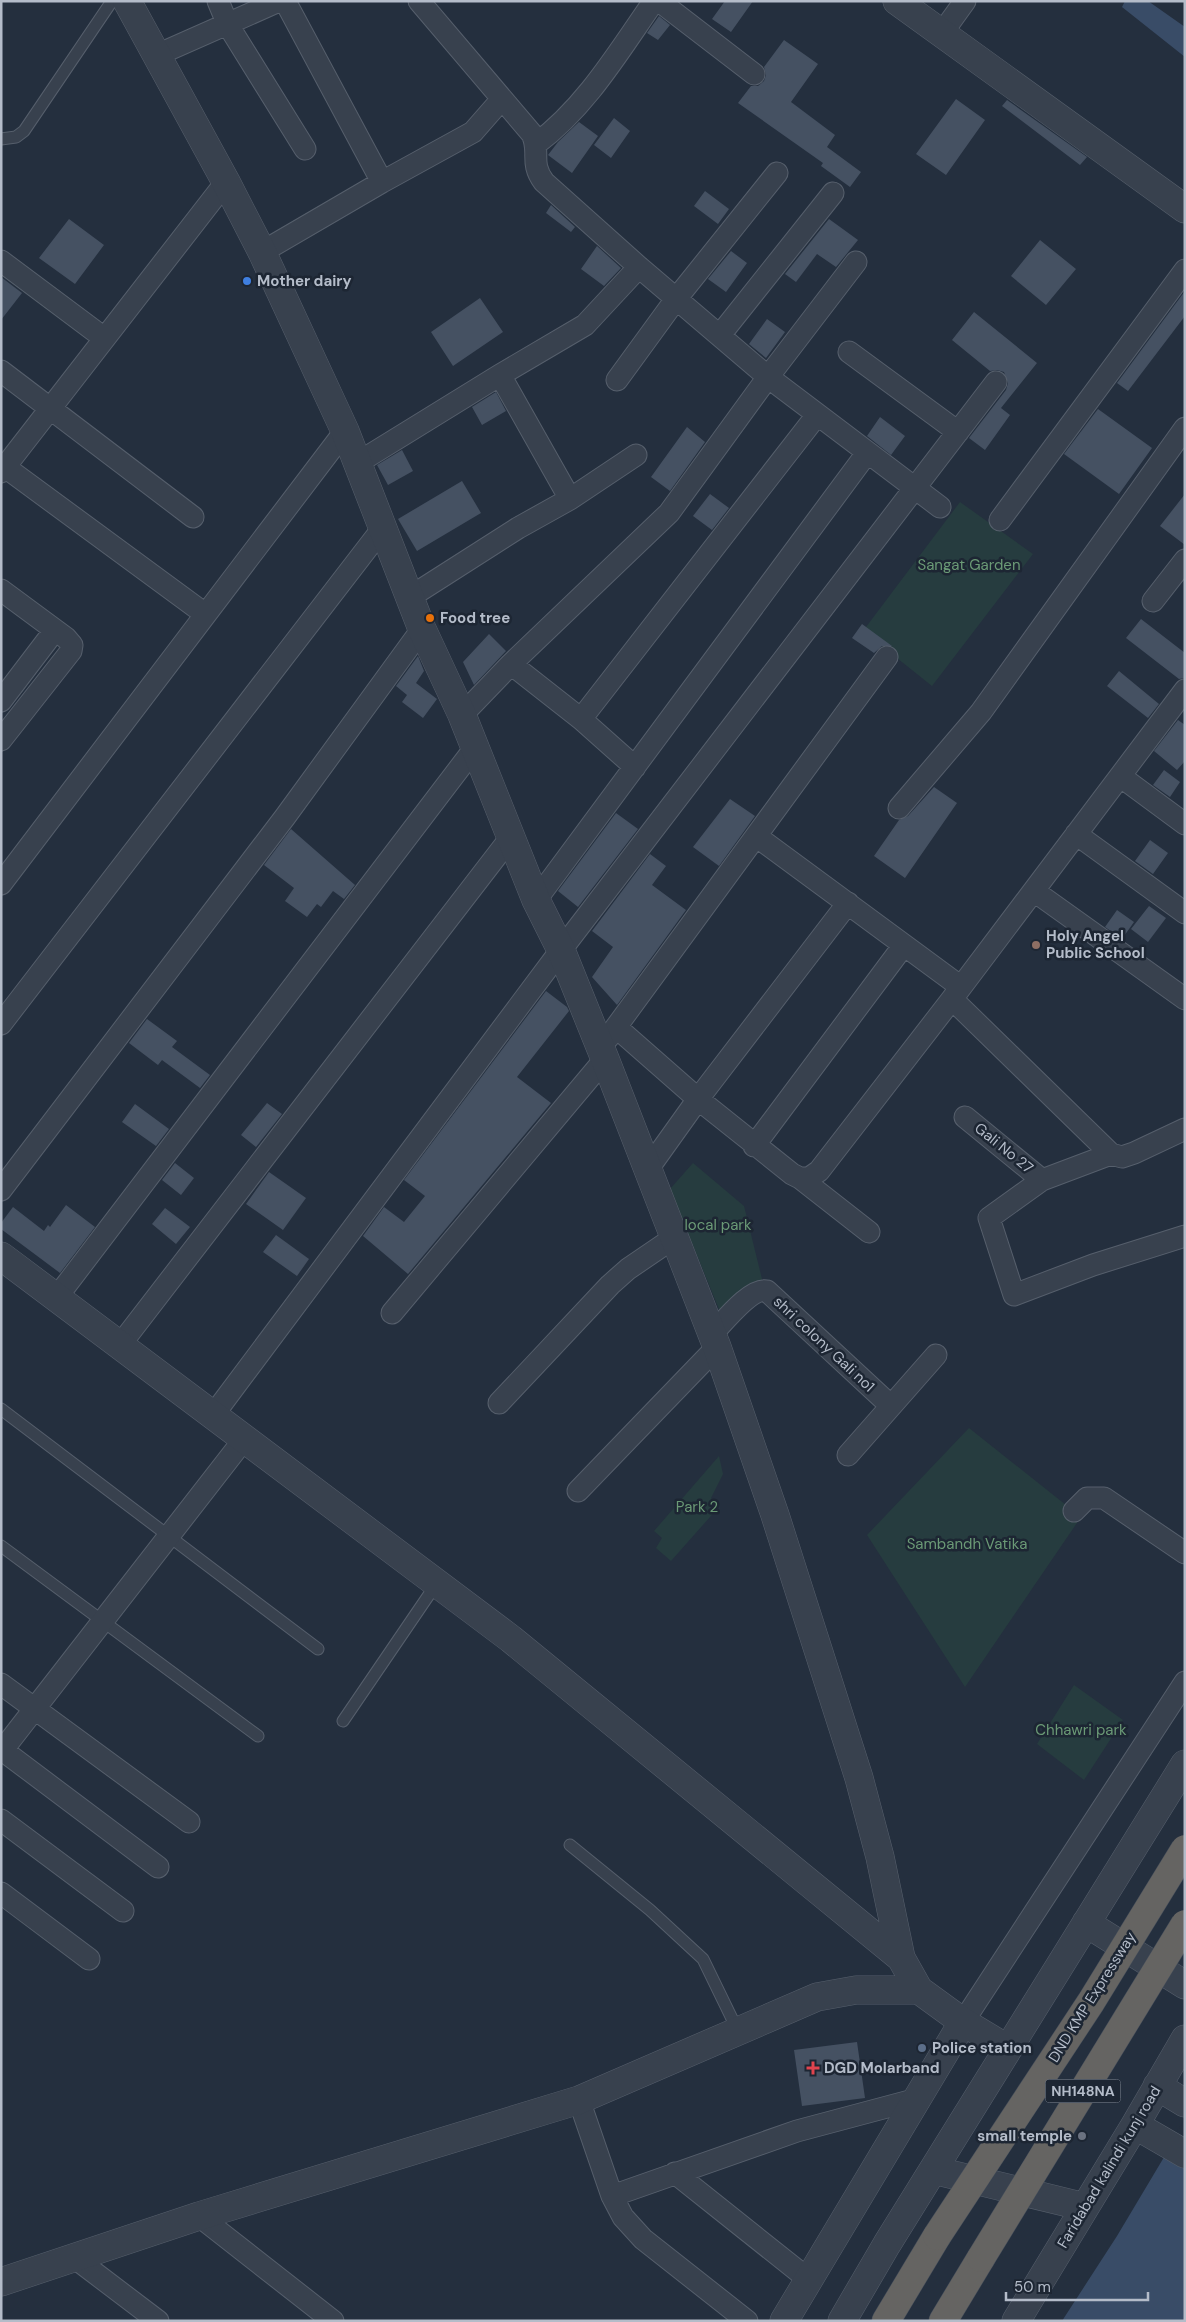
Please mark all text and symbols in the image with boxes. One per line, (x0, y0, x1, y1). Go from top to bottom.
place label: Mother dairy (257, 271, 352, 291)
marker: Mother dairy (241, 275, 253, 287)
park label: Sangat Garden (918, 555, 1021, 575)
place label: Food tree (440, 608, 510, 628)
marker: Food tree (424, 612, 436, 624)
place label: Holy Angel Public School (1046, 926, 1145, 963)
marker: Holy Angel Public School (1030, 939, 1042, 951)
street label: Gali No 27 (970, 1118, 1038, 1178)
park label: local park (685, 1215, 752, 1235)
street label: shri colony Gali no1 (769, 1292, 879, 1396)
park label: Park 2 (676, 1497, 718, 1517)
park label: Sambandh Vatika (907, 1534, 1027, 1554)
park label: Chhawri park (1035, 1720, 1127, 1740)
street label: DND KMP Expressway (1044, 1927, 1141, 2066)
place label: Police station (932, 2038, 1032, 2058)
marker: Police station (916, 2042, 928, 2054)
place label: DGD Molarband (824, 2058, 939, 2078)
marker: DGD Molarband (806, 2061, 820, 2075)
road number: NH148NA (1046, 2080, 1120, 2102)
street label: Faridabad kalindi kunj road (1053, 2082, 1165, 2252)
place label: small temple (977, 2126, 1072, 2146)
marker: small temple (1076, 2130, 1088, 2142)
scale bar (1006, 2270, 1148, 2302)
text: 50 m (1014, 2277, 1051, 2297)

